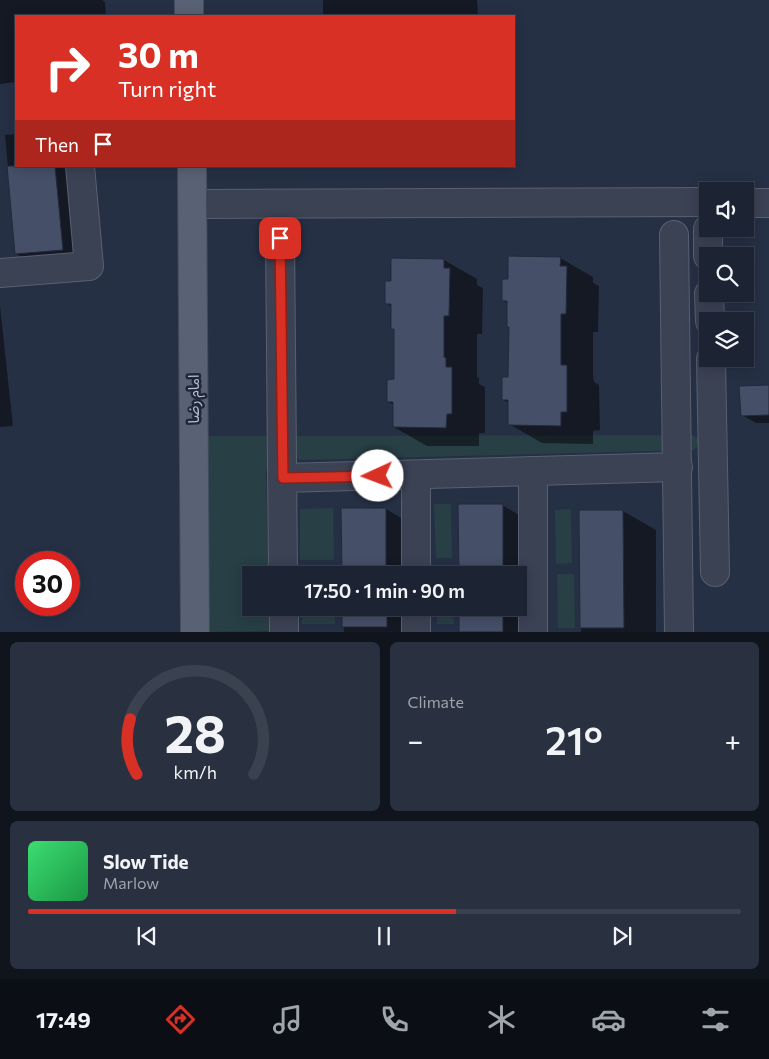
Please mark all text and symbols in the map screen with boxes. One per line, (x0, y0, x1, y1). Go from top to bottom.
text: 30 m (118, 32, 199, 75)
icon: right (35, 35, 100, 100)
text: Turn right (118, 75, 216, 102)
icon: arrive (89, 130, 117, 158)
text: Then (35, 133, 79, 156)
map controls (699, 182, 754, 367)
button: sound (699, 182, 754, 237)
pin (259, 217, 301, 259)
icon: arrive (266, 224, 294, 252)
button: search (699, 247, 754, 302)
button: layers (699, 312, 754, 367)
street label: امام رضا (184, 375, 205, 423)
position arrow (351, 449, 403, 501)
speed limit sign: 30 (15, 551, 80, 616)
text: 17:50 · 1 min · 90 m (304, 579, 465, 602)
text: Climate (408, 692, 464, 711)
text: 28 (164, 700, 225, 764)
text: 21° (545, 716, 603, 763)
text: − (408, 723, 423, 757)
text: + (725, 723, 741, 757)
text: km/h (173, 761, 216, 783)
text: Slow Tide (103, 850, 189, 873)
text: Marlow (103, 873, 159, 892)
icon: previous (133, 922, 161, 950)
icon: pause (370, 922, 398, 950)
icon: next (608, 922, 636, 950)
icon: directions (163, 1002, 198, 1037)
icon: music (270, 1002, 305, 1037)
icon: phone (377, 1002, 412, 1037)
icon: climate (484, 1002, 519, 1037)
icon: car (591, 1002, 626, 1037)
icon: filters (698, 1002, 733, 1037)
text: 17:49 (36, 1006, 91, 1033)

